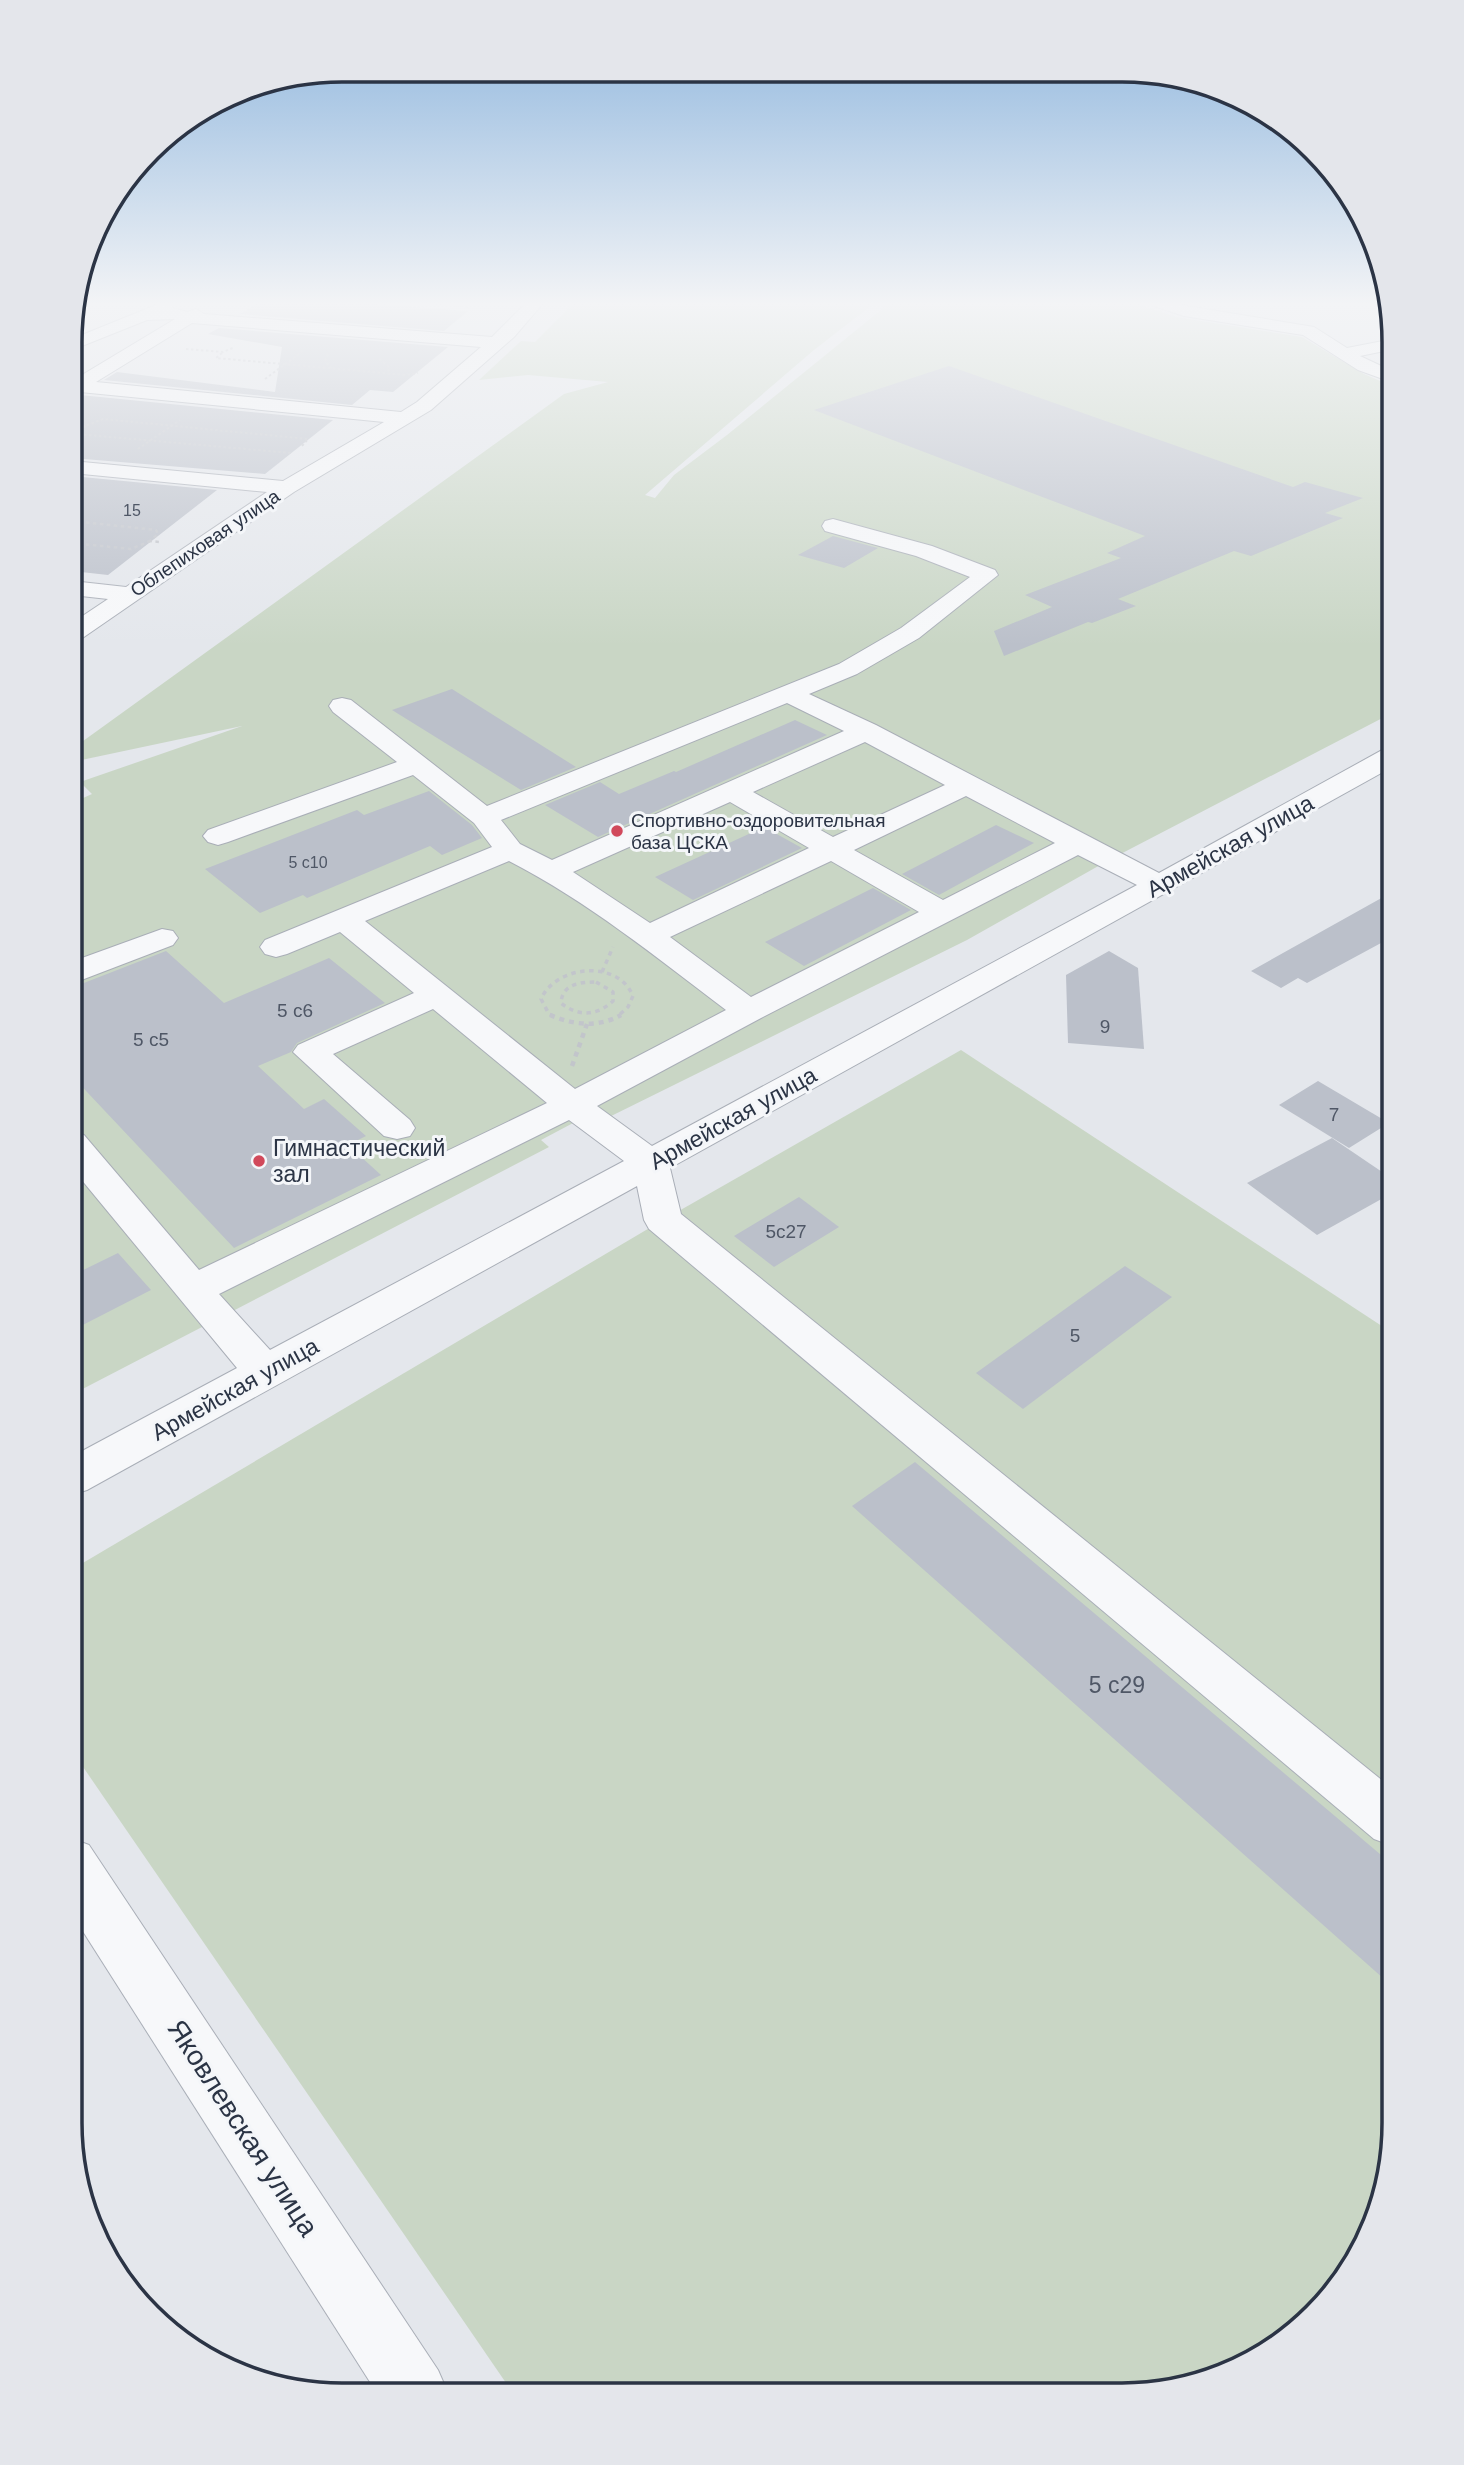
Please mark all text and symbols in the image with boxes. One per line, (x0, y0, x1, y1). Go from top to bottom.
street label: Облепиховая улица (126, 485, 284, 601)
house number: 15 (123, 502, 141, 519)
street label: Армейская улица (1142, 789, 1318, 903)
place label: Спортивно-оздоровительная база ЦСКА (631, 810, 885, 853)
marker: Спортивно-оздоровительная база ЦСКА (609, 823, 625, 839)
house number: 5 с10 (288, 854, 328, 871)
house number: 5 с6 (277, 1000, 313, 1021)
house number: 9 (1100, 1016, 1110, 1037)
house number: 5 с5 (133, 1029, 169, 1050)
street label: Армейская улица (645, 1061, 821, 1175)
house number: 7 (1329, 1104, 1339, 1125)
place label: Гимнастический зал (273, 1135, 445, 1187)
marker: Гимнастический зал (251, 1153, 267, 1169)
house number: 5с27 (765, 1221, 807, 1242)
house number: 5 (1070, 1325, 1080, 1346)
street label: Армейская улица (147, 1332, 323, 1446)
house number: 5 с29 (1089, 1672, 1145, 1698)
street label: Яковлевская улица (162, 2014, 325, 2242)

